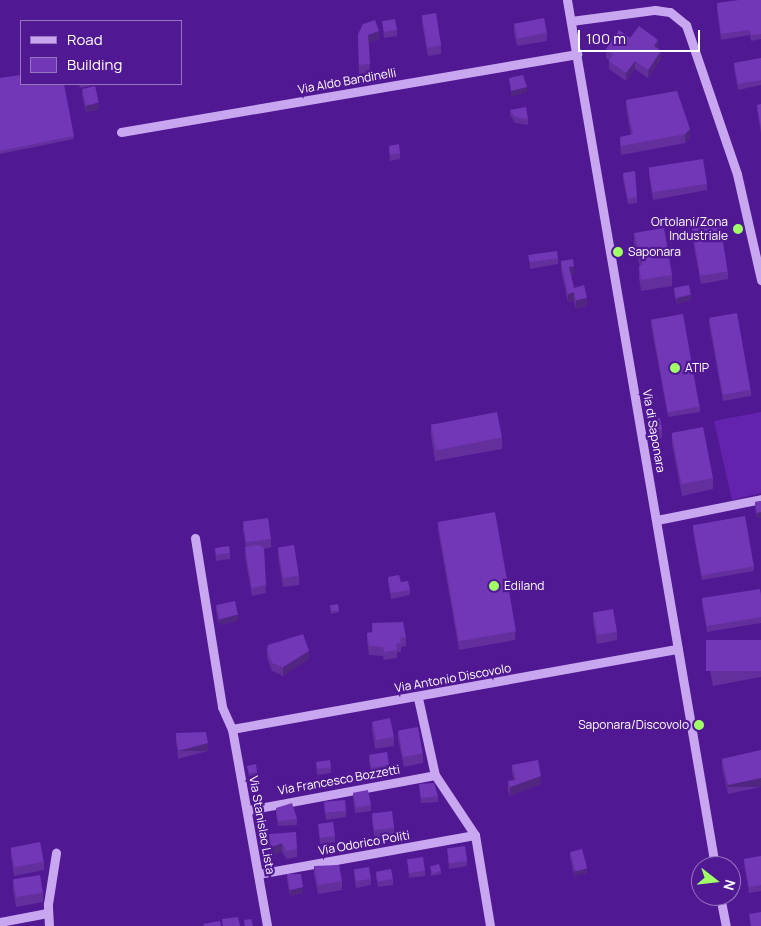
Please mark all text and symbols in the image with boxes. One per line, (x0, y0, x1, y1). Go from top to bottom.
legend (20, 20, 182, 85)
scale bar (581, 20, 704, 52)
text: 100 m (586, 28, 626, 49)
text: Road (67, 29, 103, 50)
text: Building (67, 54, 122, 75)
street label: Via Aldo Bandinelli (297, 65, 397, 97)
place label: Ortolani/Zona Industriale (651, 215, 728, 243)
marker: Ortolani/Zona Industriale (732, 223, 744, 235)
place label: Saponara (628, 245, 681, 259)
marker: Saponara (612, 246, 624, 258)
place label: ATIP (685, 361, 709, 375)
marker: ATIP (669, 362, 681, 374)
street label: Via di Saponara (640, 388, 668, 474)
place label: Ediland (504, 579, 544, 593)
marker: Ediland (488, 580, 500, 592)
street label: Via Antonio Discovolo (394, 661, 512, 695)
place label: Saponara/Discovolo (578, 718, 689, 732)
marker: Saponara/Discovolo (693, 719, 705, 731)
street label: Via Francesco Bozzetti (277, 762, 401, 798)
street label: Via Stanislao Lista (246, 775, 278, 875)
street label: Via Odorico Politi (317, 828, 411, 858)
north arrow (691, 856, 741, 906)
text: N (719, 878, 740, 892)

